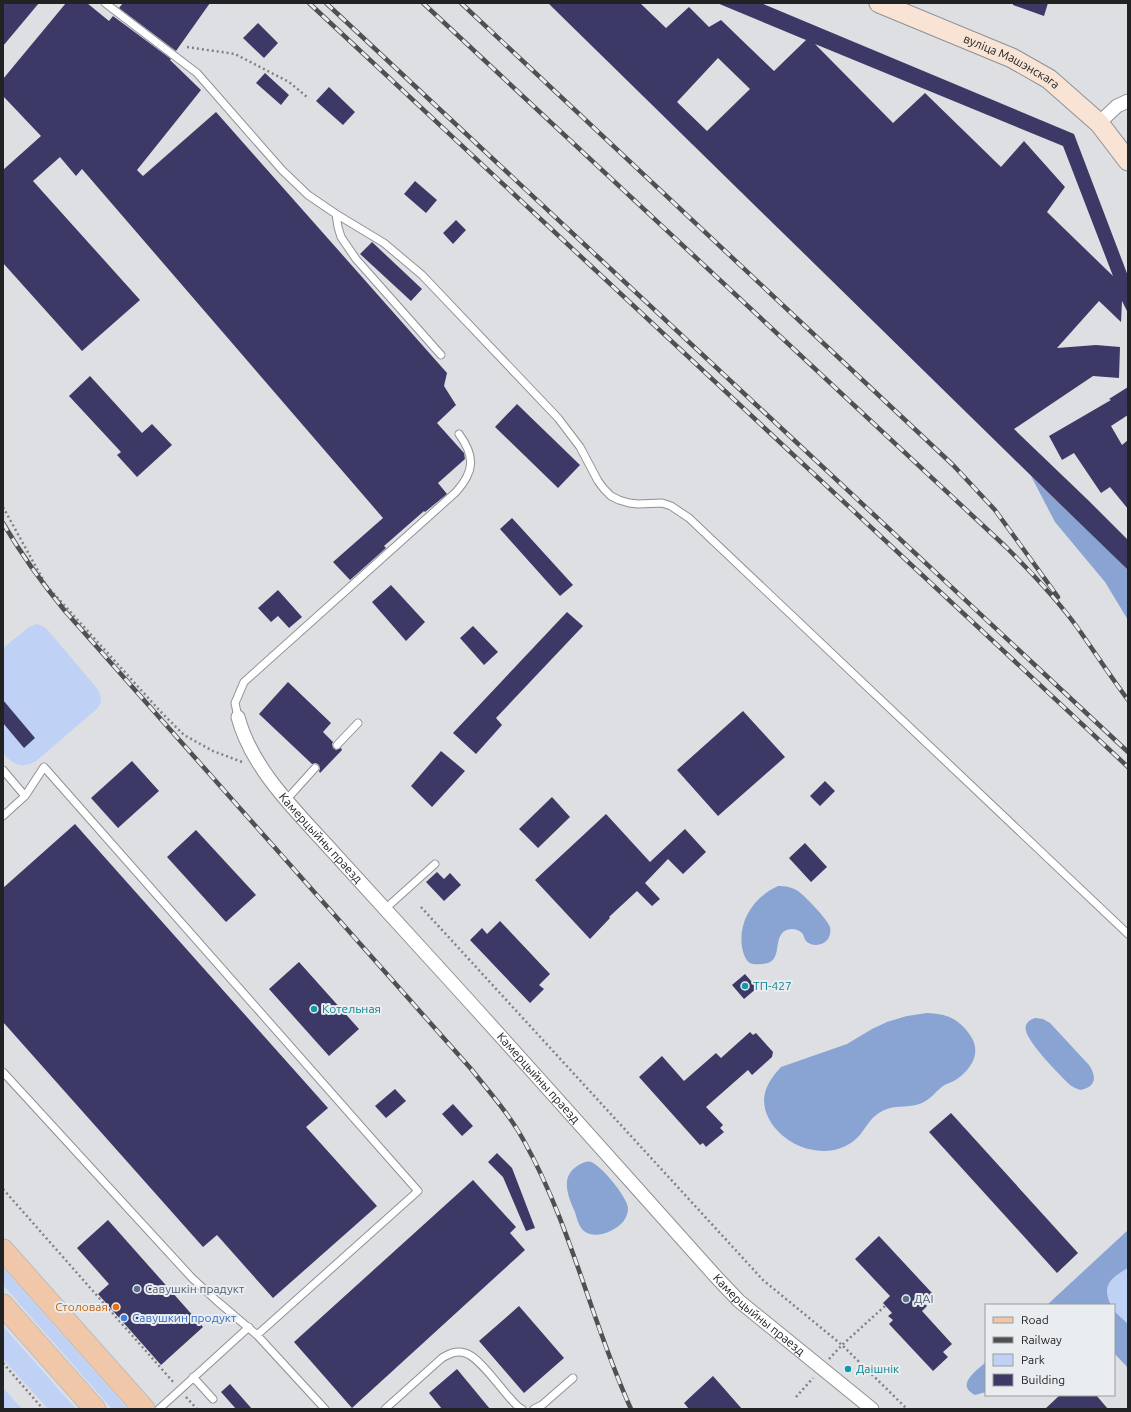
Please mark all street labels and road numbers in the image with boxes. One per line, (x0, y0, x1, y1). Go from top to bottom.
street label: вуліца Машэнскага (962, 32, 1062, 91)
street label: Камерцыйны праезд (277, 790, 365, 885)
street label: Камерцыйны праезд (495, 1030, 583, 1126)
street label: Камерцыйны праезд (711, 1271, 807, 1358)

